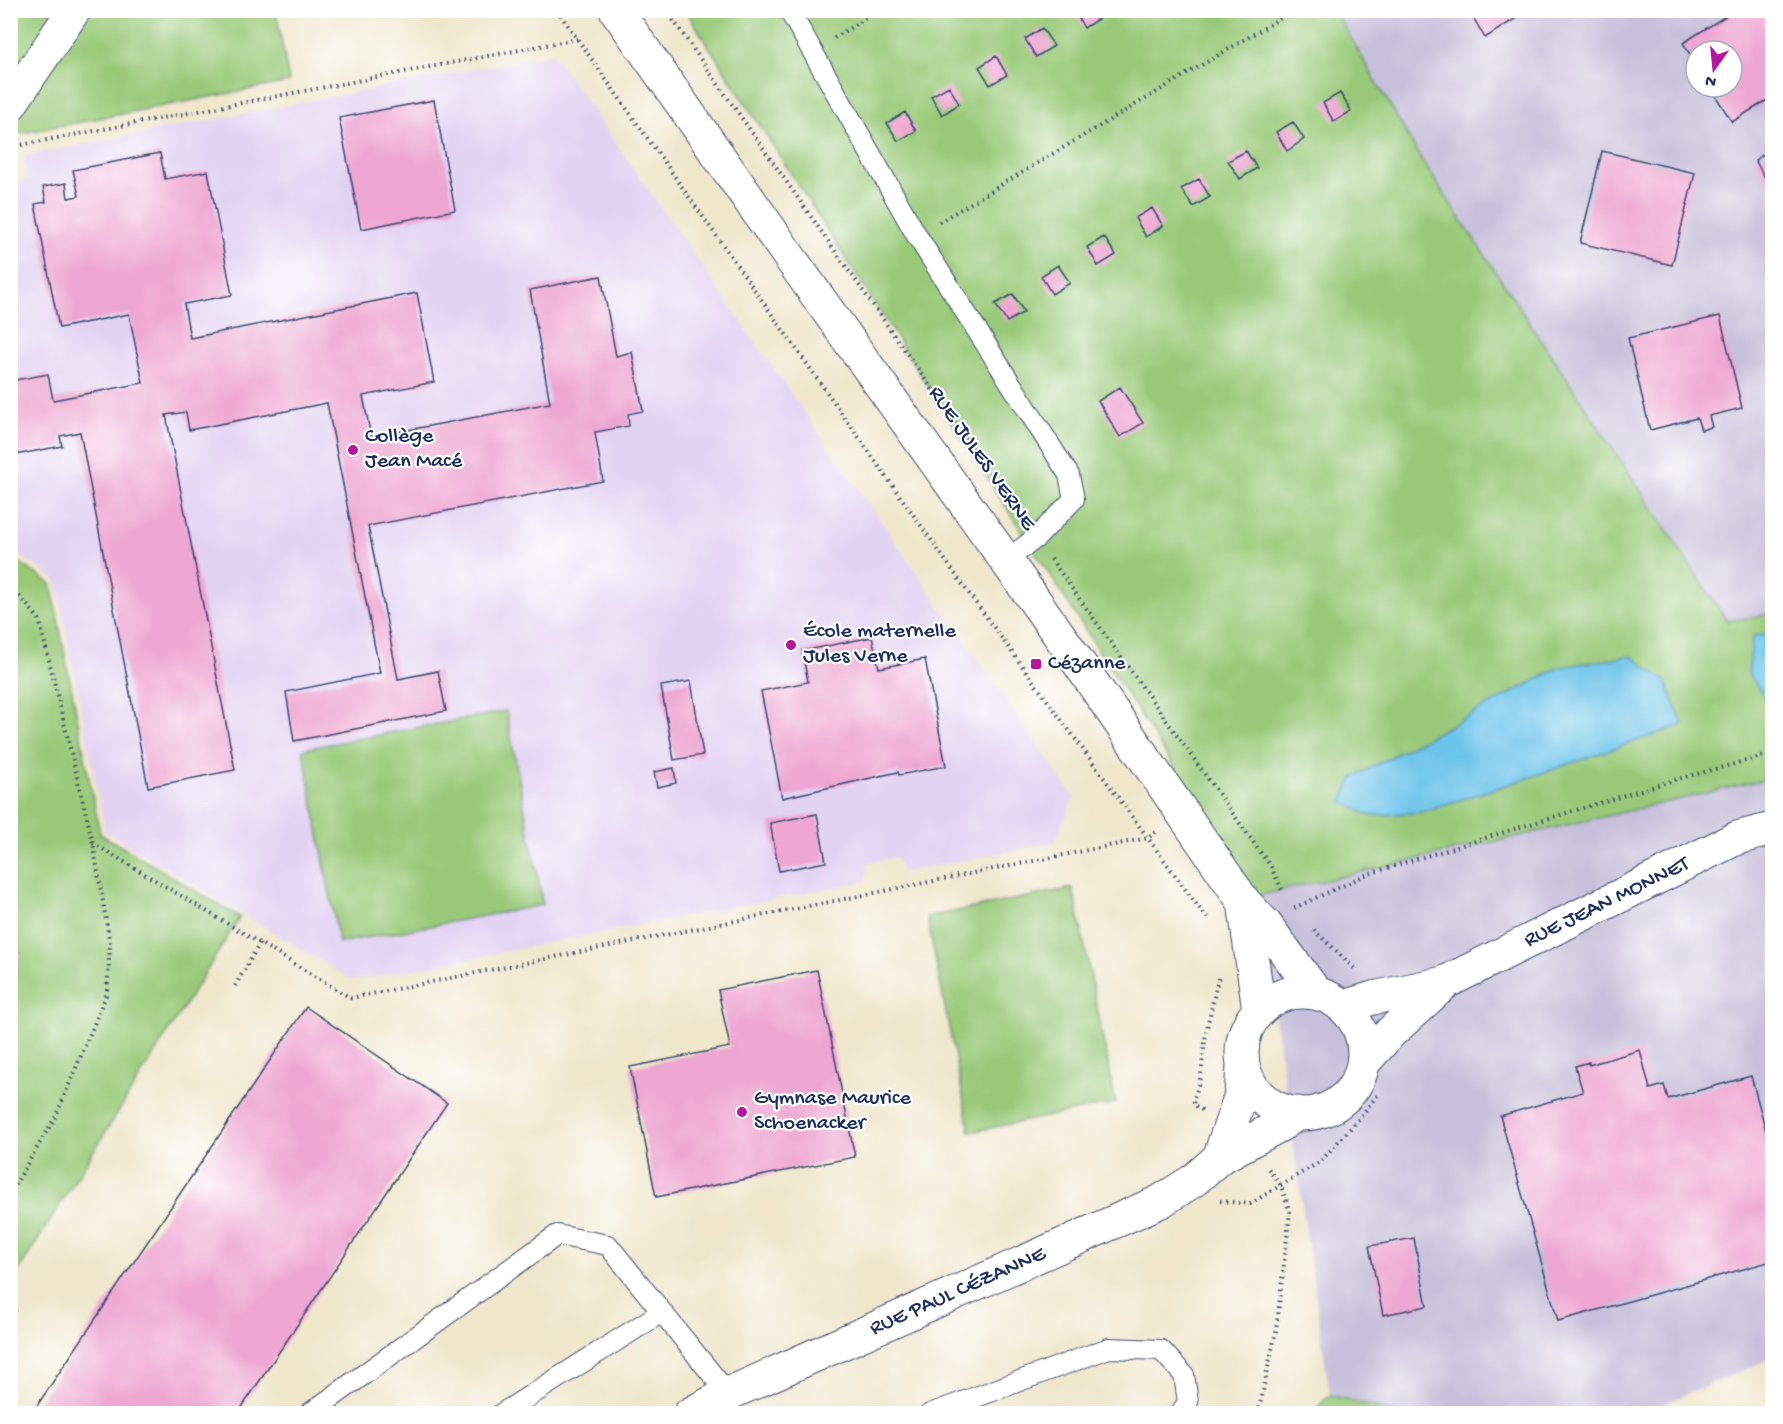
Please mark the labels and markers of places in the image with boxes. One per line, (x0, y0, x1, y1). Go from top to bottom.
place label: Collège Jean Macé (365, 424, 463, 475)
marker: Collège Jean Macé (346, 443, 360, 457)
place label: École maternelle Jules Verne (803, 619, 956, 670)
marker: École maternelle Jules Verne (784, 638, 798, 652)
place label: Cézanne (1048, 651, 1126, 677)
marker: Cézanne (1029, 657, 1043, 671)
place label: Gymnase Maurice Schoenacker (754, 1086, 911, 1137)
marker: Gymnase Maurice Schoenacker (735, 1105, 749, 1119)

